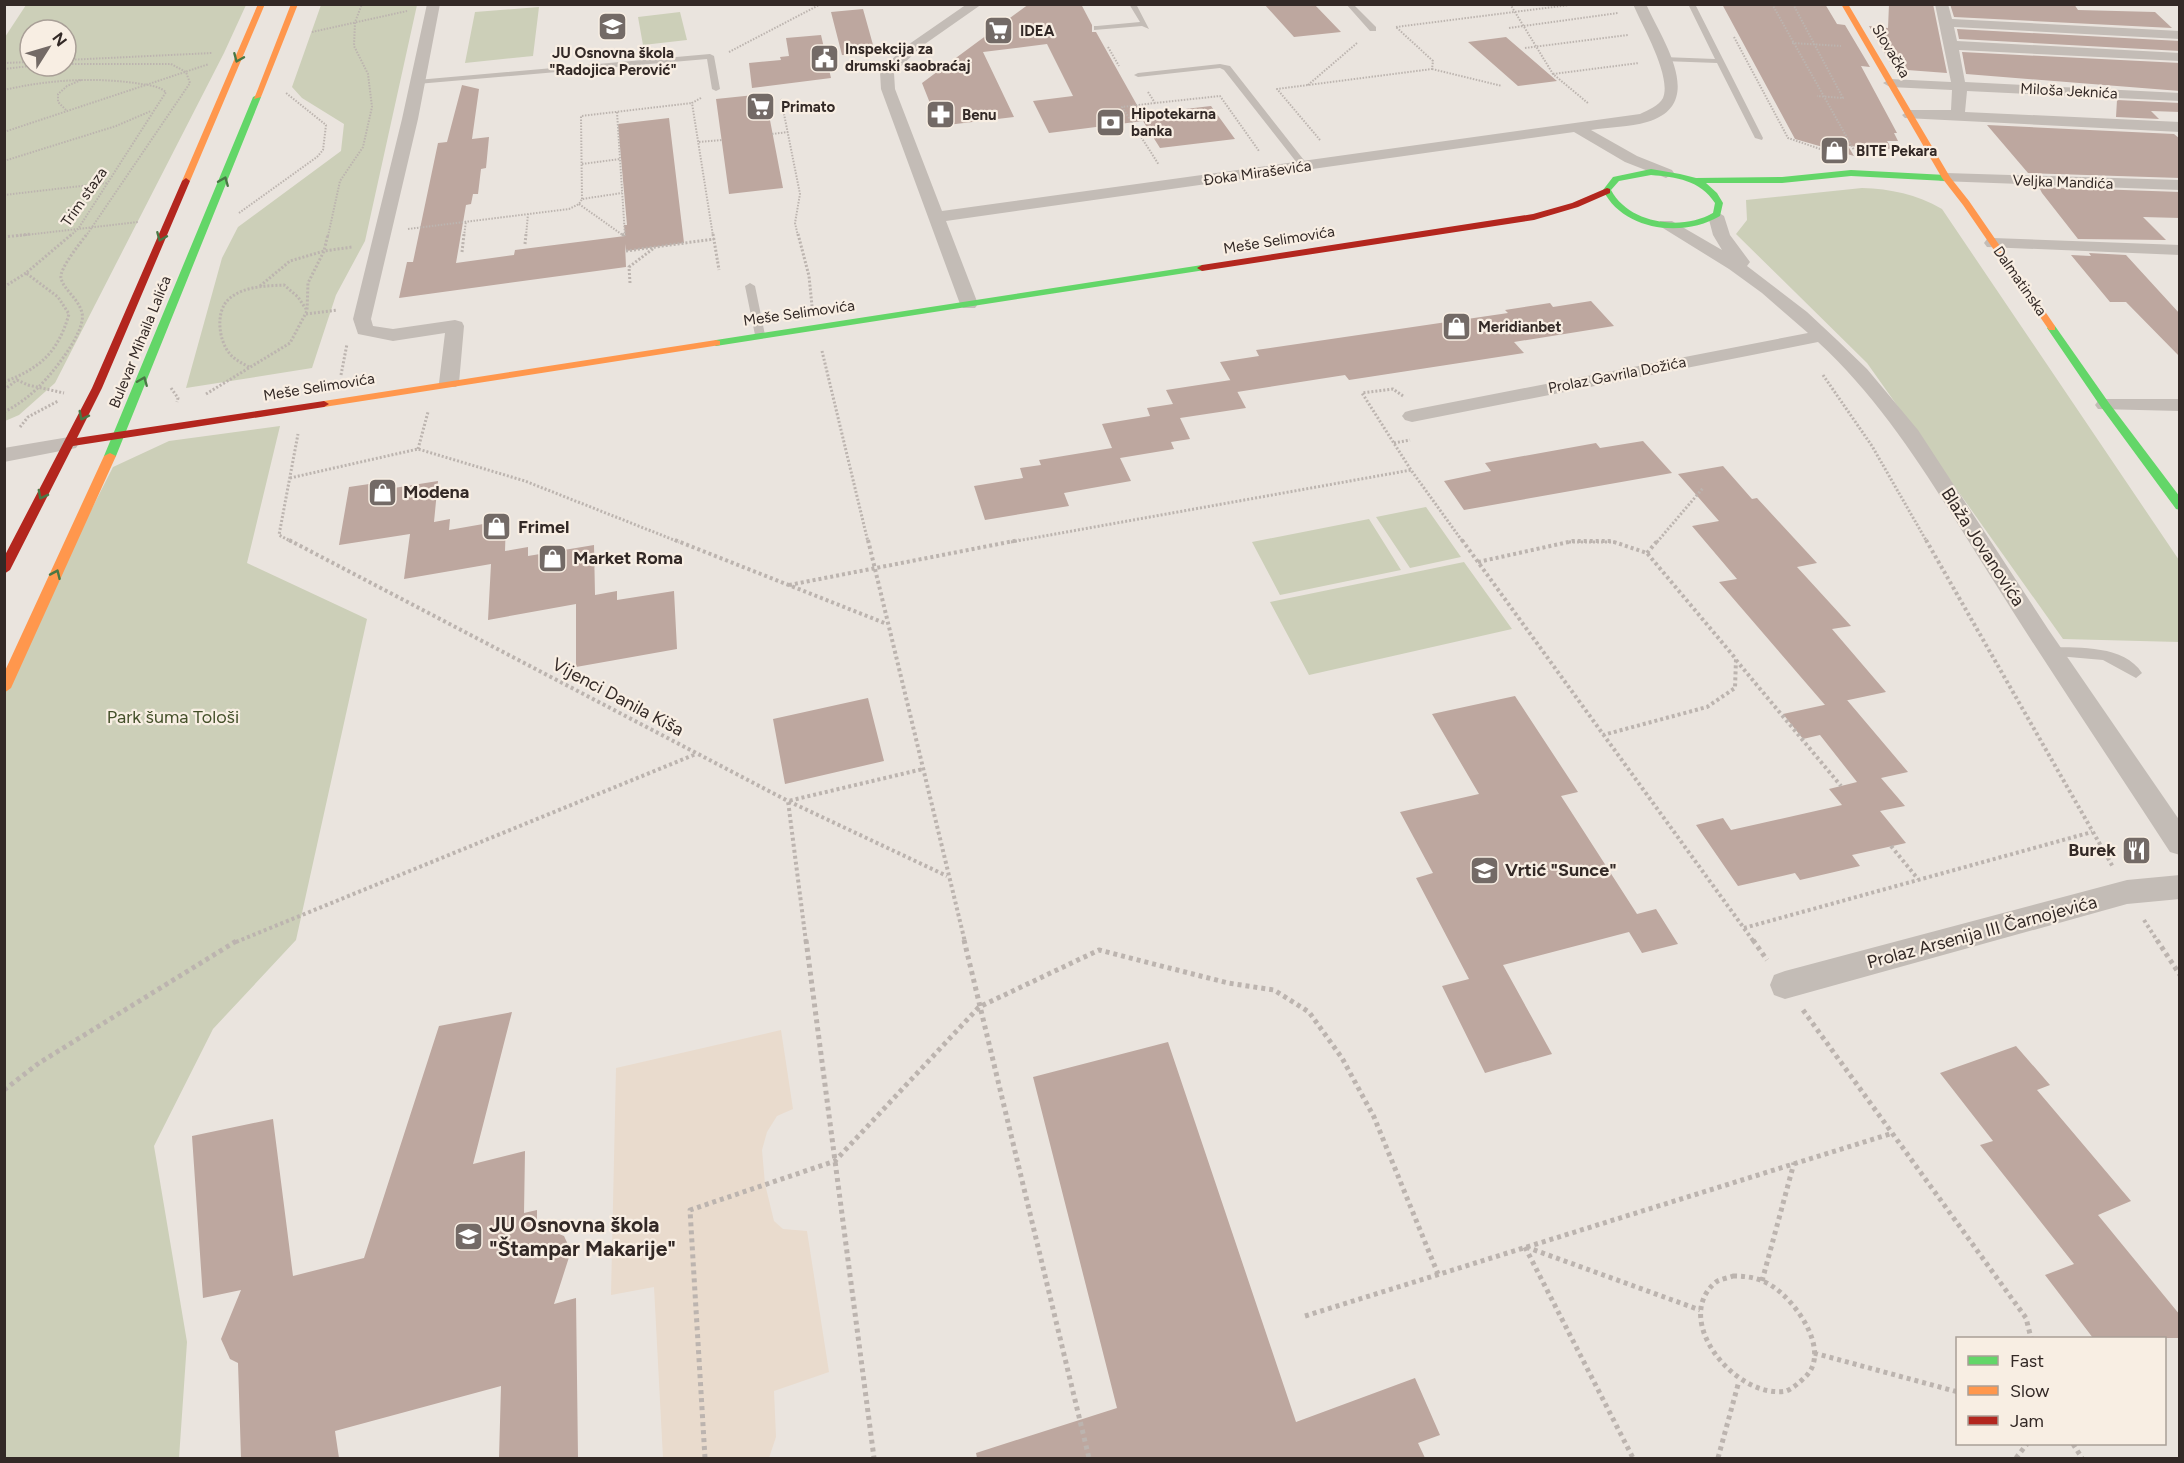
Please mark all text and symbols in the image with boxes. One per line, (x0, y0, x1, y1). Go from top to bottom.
school or university icon: JU Osnovna škola "Radojica Perović" (597, 10, 629, 42)
supermarket icon: IDEA (983, 15, 1015, 47)
north arrow (18, 18, 78, 78)
street label: Slovačka (1868, 21, 1914, 81)
place label: IDEA (1020, 22, 1055, 40)
text: N (48, 29, 71, 50)
place label: Inspekcija za drumski saobraćaj (845, 40, 971, 75)
public building icon: Inspekcija za drumski saobraćaj (808, 42, 840, 74)
place label: JU Osnovna škola "Radojica Perović" (549, 44, 677, 79)
one-way arrow (233, 52, 245, 63)
street label: Miloša Jeknića (2020, 79, 2118, 103)
supermarket icon: Primato (744, 91, 776, 123)
place label: Primato (781, 98, 836, 116)
pharmacy icon: Benu (925, 99, 957, 131)
place label: Hipotekarna banka (1131, 105, 1216, 140)
place label: Benu (962, 106, 997, 124)
bank icon: Hipotekarna banka (1094, 107, 1126, 139)
shop icon: BITE Pekara (1819, 135, 1851, 167)
place label: BITE Pekara (1856, 142, 1937, 160)
street label: Đoka Miraševića (1202, 156, 1312, 190)
street label: Trim staza (57, 164, 111, 230)
street label: Veljka Mandića (2012, 171, 2114, 193)
one-way arrow (217, 176, 229, 187)
street label: Meše Selimovića (1222, 222, 1336, 258)
one-way arrow (157, 231, 169, 242)
street label: Dalmatinska (1989, 243, 2051, 319)
street label: Bulevar Mihaila Lalića (105, 273, 175, 411)
street label: Meše Selimovića (742, 296, 856, 330)
shop icon: Meridianbet (1441, 311, 1473, 343)
place label: Meridianbet (1478, 318, 1561, 336)
street label: Prolaz Gavrila Dožića (1547, 353, 1687, 397)
street label: Meše Selimovića (262, 369, 376, 405)
one-way arrow (135, 376, 148, 386)
one-way arrow (79, 409, 90, 420)
shop icon: Modena (366, 476, 398, 508)
place label: Modena (403, 481, 469, 503)
street label: Blaža Jovanovića (1936, 484, 2030, 610)
one-way arrow (38, 489, 49, 500)
shop icon: Frimel (481, 511, 513, 543)
place label: Frimel (518, 516, 569, 538)
shop icon: Market Roma (536, 542, 568, 574)
place label: Market Roma (573, 547, 683, 569)
one-way arrow (48, 569, 60, 580)
street label: Vijenci Danila Kiša (548, 653, 688, 741)
park label: Park šuma Tološi (107, 706, 239, 728)
restaurant icon: Burek (2121, 834, 2153, 866)
place label: Burek (2068, 839, 2116, 861)
school or university icon: Vrtić "Sunce" (1468, 854, 1500, 886)
place label: Vrtić "Sunce" (1505, 859, 1617, 881)
street label: Prolaz Arsenija III Čarnojevića (1865, 891, 2099, 973)
place label: JU Osnovna škola "Štampar Makarije" (489, 1212, 676, 1261)
school or university icon: JU Osnovna škola "Štampar Makarije" (452, 1221, 484, 1253)
legend (1956, 1337, 2166, 1445)
text: Fast (2010, 1350, 2044, 1372)
text: Slow (2010, 1380, 2049, 1402)
text: Jam (2010, 1410, 2044, 1432)

